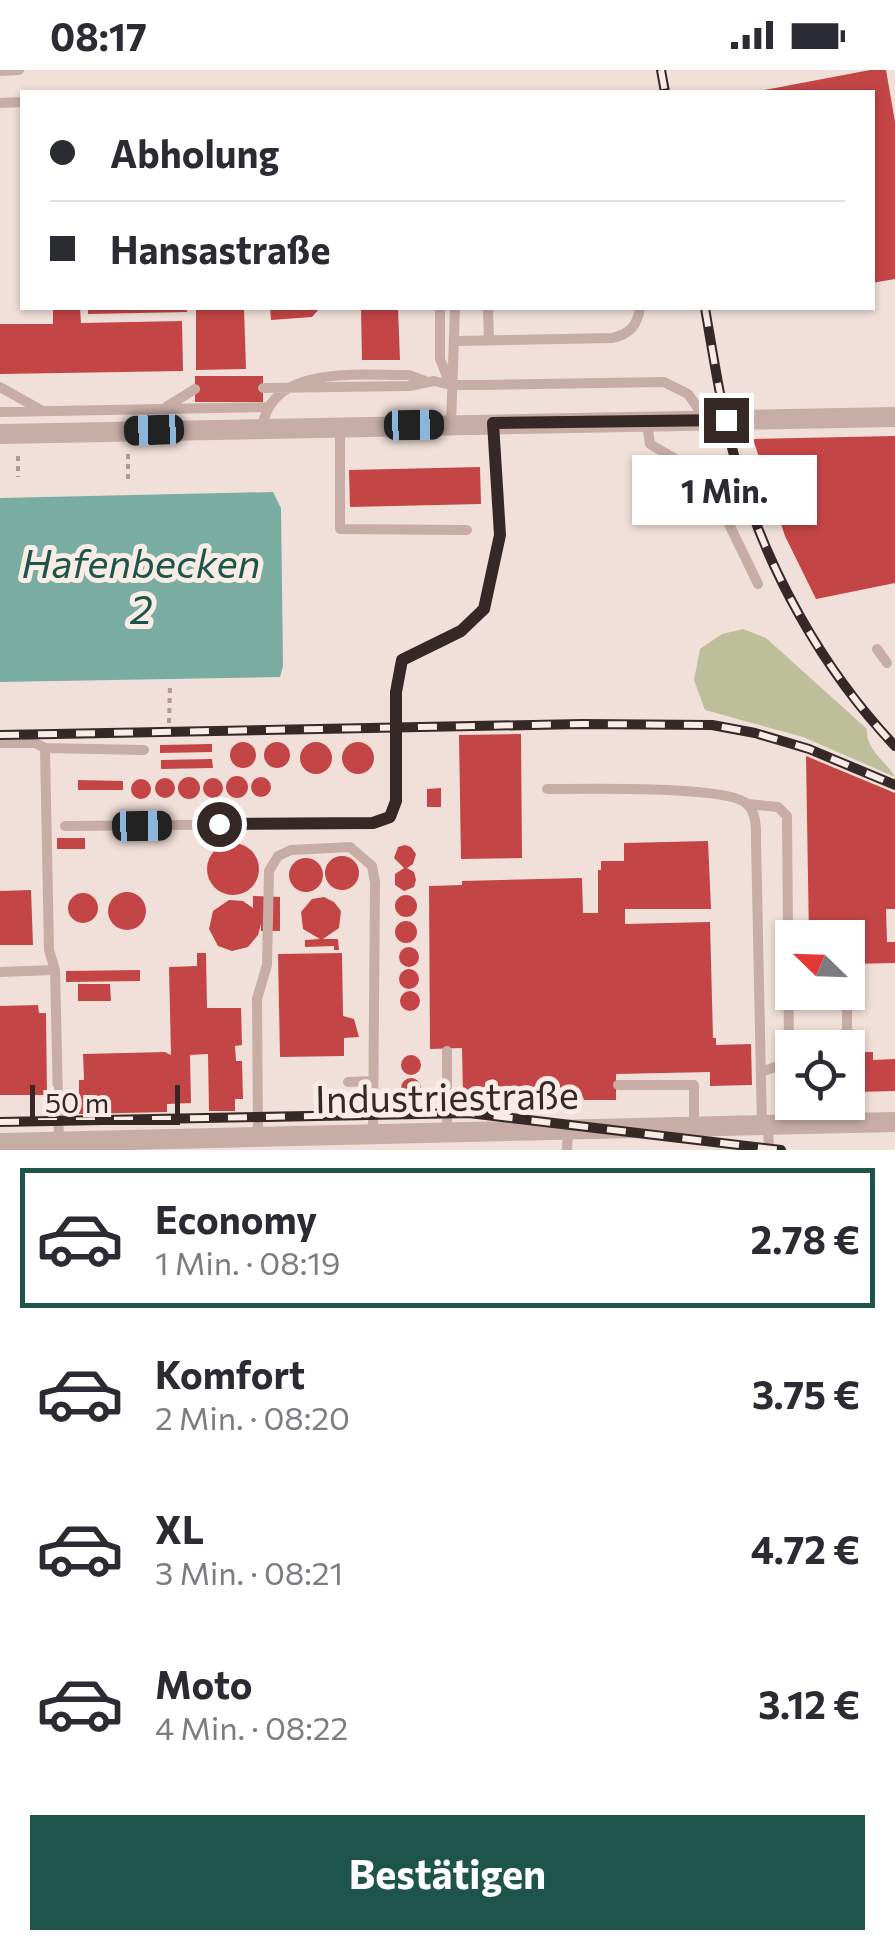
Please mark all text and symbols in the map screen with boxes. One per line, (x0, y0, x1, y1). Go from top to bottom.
text: 08:17 (50, 12, 147, 59)
text: Abholung (110, 129, 279, 176)
text: Hansastraße (110, 225, 330, 272)
route end (704, 398, 749, 443)
car (384, 409, 444, 441)
car (123, 414, 185, 446)
callout: 1 Min. (634, 455, 818, 525)
text: 1 Min. (681, 470, 768, 510)
water label: Hafenbecken 2 (21, 537, 261, 632)
route start (197, 802, 242, 847)
car (112, 810, 172, 842)
north arrow (775, 920, 865, 1010)
map controls (775, 920, 865, 1120)
button: locate (775, 1030, 865, 1120)
street label: Industriestraße (315, 1070, 579, 1121)
scale bar (30, 1080, 180, 1124)
text: 50 m (45, 1085, 109, 1119)
icon: car (35, 1193, 125, 1283)
text: Economy (155, 1195, 317, 1242)
text: 2.78 € (751, 1215, 860, 1262)
text: 1 Min. · 08:19 (155, 1242, 340, 1282)
icon: car (35, 1348, 125, 1438)
text: Komfort (155, 1350, 305, 1397)
text: 3.75 € (752, 1370, 860, 1417)
text: 2 Min. · 08:20 (155, 1397, 350, 1437)
icon: car (35, 1503, 125, 1593)
text: XL (155, 1505, 204, 1552)
text: 4.72 € (751, 1525, 860, 1572)
text: 3 Min. · 08:21 (155, 1552, 343, 1592)
icon: car (35, 1658, 125, 1748)
text: Moto (155, 1660, 253, 1707)
text: 3.12 € (758, 1680, 860, 1727)
text: 4 Min. · 08:22 (155, 1707, 348, 1747)
button: Bestätigen (30, 1815, 865, 1930)

